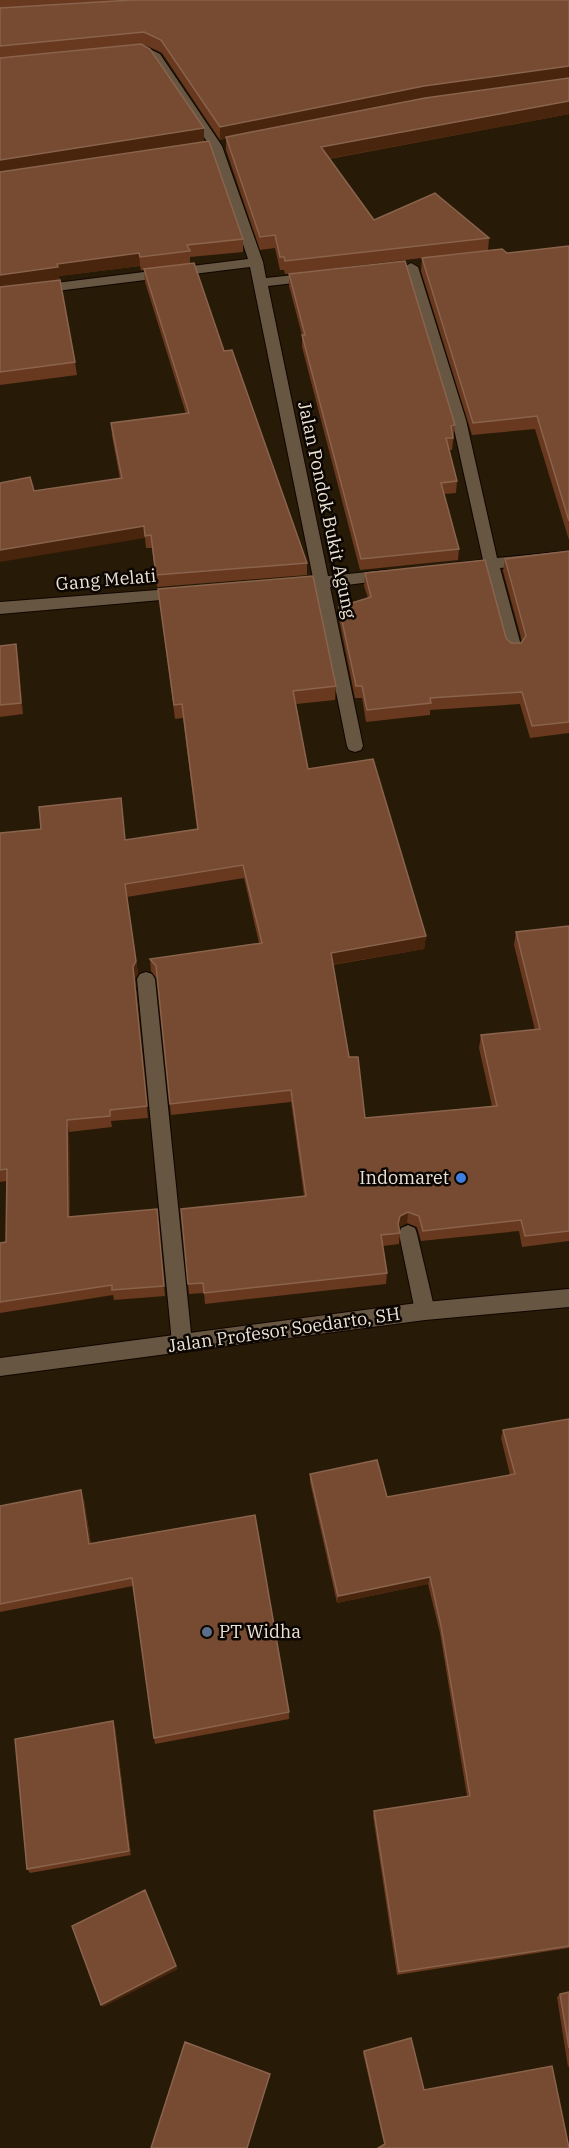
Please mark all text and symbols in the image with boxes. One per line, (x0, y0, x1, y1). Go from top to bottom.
street label: Jalan Pondok Bukit Agung (293, 399, 362, 621)
street label: Gang Melati (55, 564, 158, 595)
place label: Indomaret (359, 1166, 449, 1189)
marker: Indomaret (454, 1171, 468, 1185)
street label: Jalan Profesor Soedarto, SH (166, 1302, 401, 1357)
place label: PT Widha (219, 1620, 301, 1643)
marker: PT Widha (200, 1625, 214, 1639)

